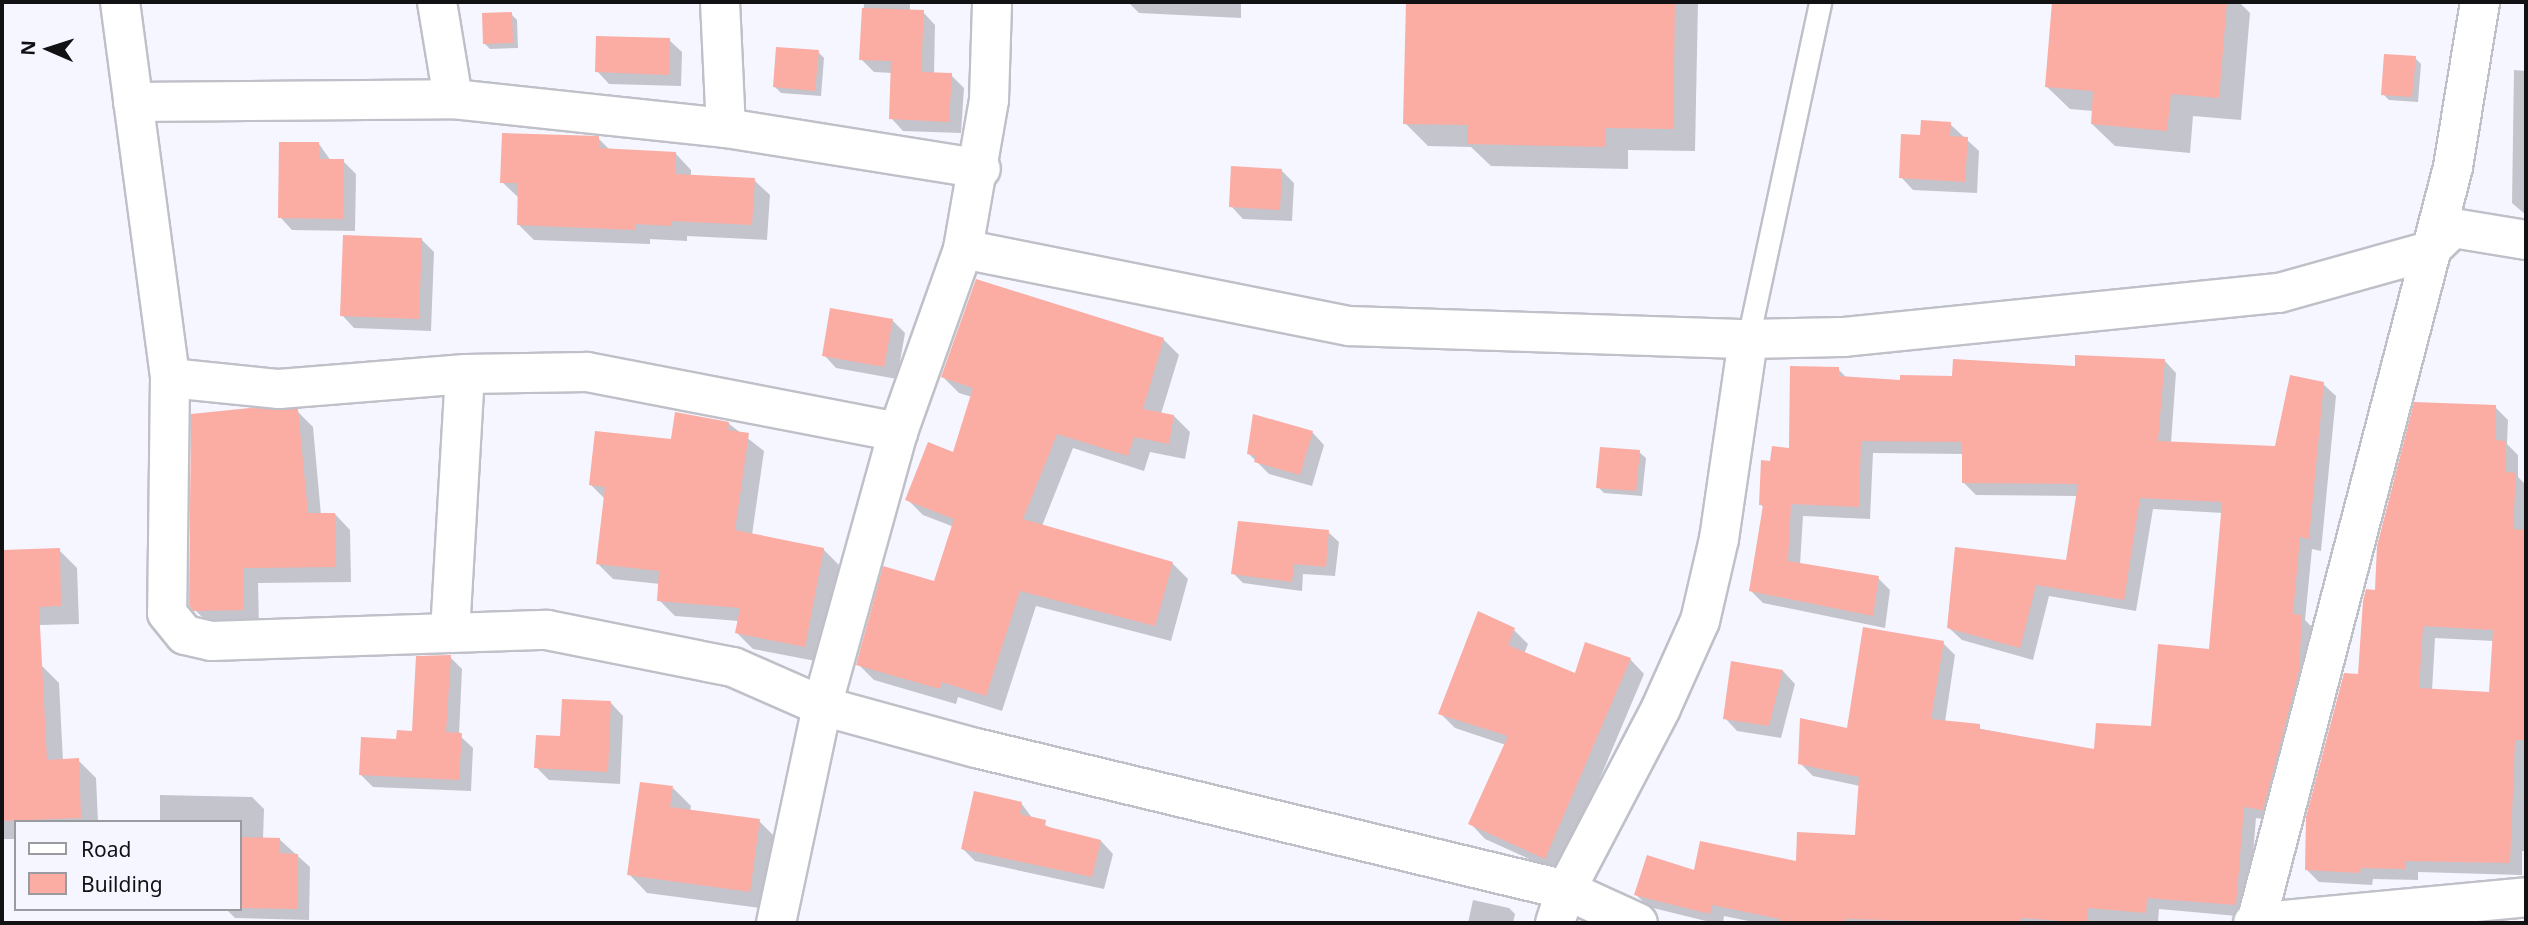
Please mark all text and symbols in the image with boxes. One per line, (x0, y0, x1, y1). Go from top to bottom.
north arrow (14, 14, 84, 84)
text: N (15, 40, 41, 56)
legend (14, 820, 242, 911)
text: Road (81, 835, 131, 863)
text: Building (81, 870, 163, 898)

